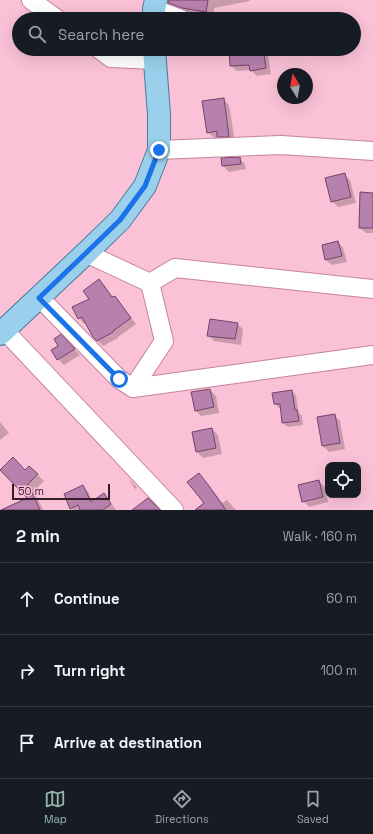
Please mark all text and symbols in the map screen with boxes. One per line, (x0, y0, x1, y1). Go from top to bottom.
search box (12, 12, 361, 56)
icon: search (26, 23, 48, 45)
text: Search here (58, 25, 144, 44)
north arrow (277, 68, 313, 104)
route end (150, 141, 168, 159)
route start (110, 370, 128, 388)
map controls (325, 462, 361, 498)
button: locate (325, 462, 361, 498)
scale bar (12, 482, 110, 501)
text: 50 m (18, 484, 44, 498)
text: 2 min (16, 525, 60, 547)
text: Walk · 160 m (283, 528, 357, 545)
icon: ahead (16, 588, 38, 610)
text: Continue (54, 589, 120, 608)
text: 60 m (326, 590, 357, 607)
icon: right (16, 660, 38, 682)
text: Turn right (54, 661, 125, 680)
text: 100 m (320, 662, 357, 679)
icon: arrive (16, 732, 38, 754)
text: Arrive at destination (54, 733, 202, 752)
tab: Map (44, 788, 67, 826)
tab: Directions (155, 788, 209, 826)
tab: Saved (297, 788, 329, 826)

